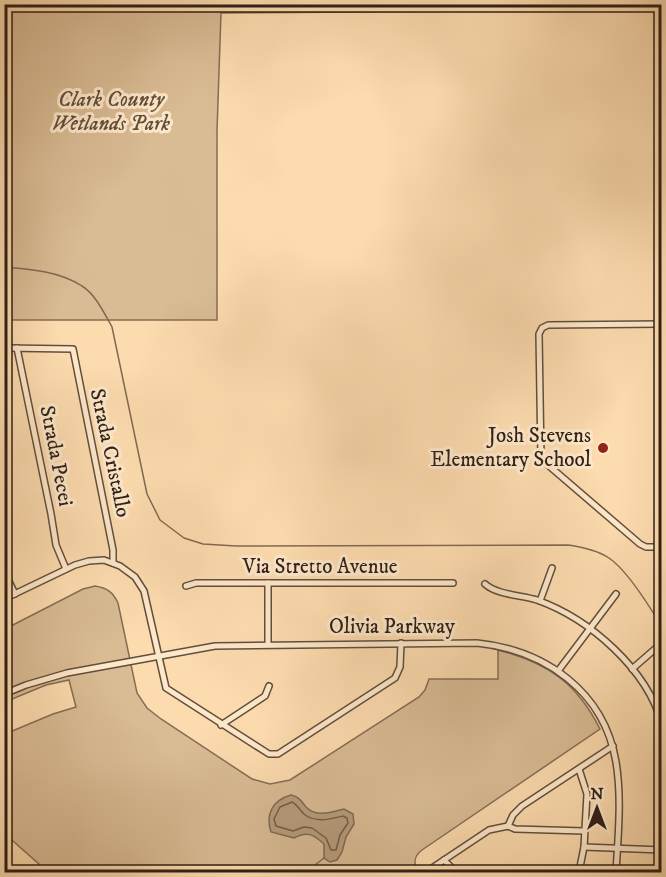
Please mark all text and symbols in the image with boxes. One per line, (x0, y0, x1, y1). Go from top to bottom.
park label: Clark County Wetlands Park (52, 87, 170, 137)
street label: Strada Cristallo (84, 386, 136, 520)
street label: Strada Pecei (33, 403, 79, 509)
place label: Josh Stevens Elementary School (430, 423, 592, 473)
marker: Josh Stevens Elementary School (596, 441, 610, 455)
street label: Via Stretto Avenue (242, 554, 398, 580)
street label: Olivia Parkway (329, 614, 456, 640)
north arrow (567, 778, 627, 838)
text: N (590, 784, 604, 804)

